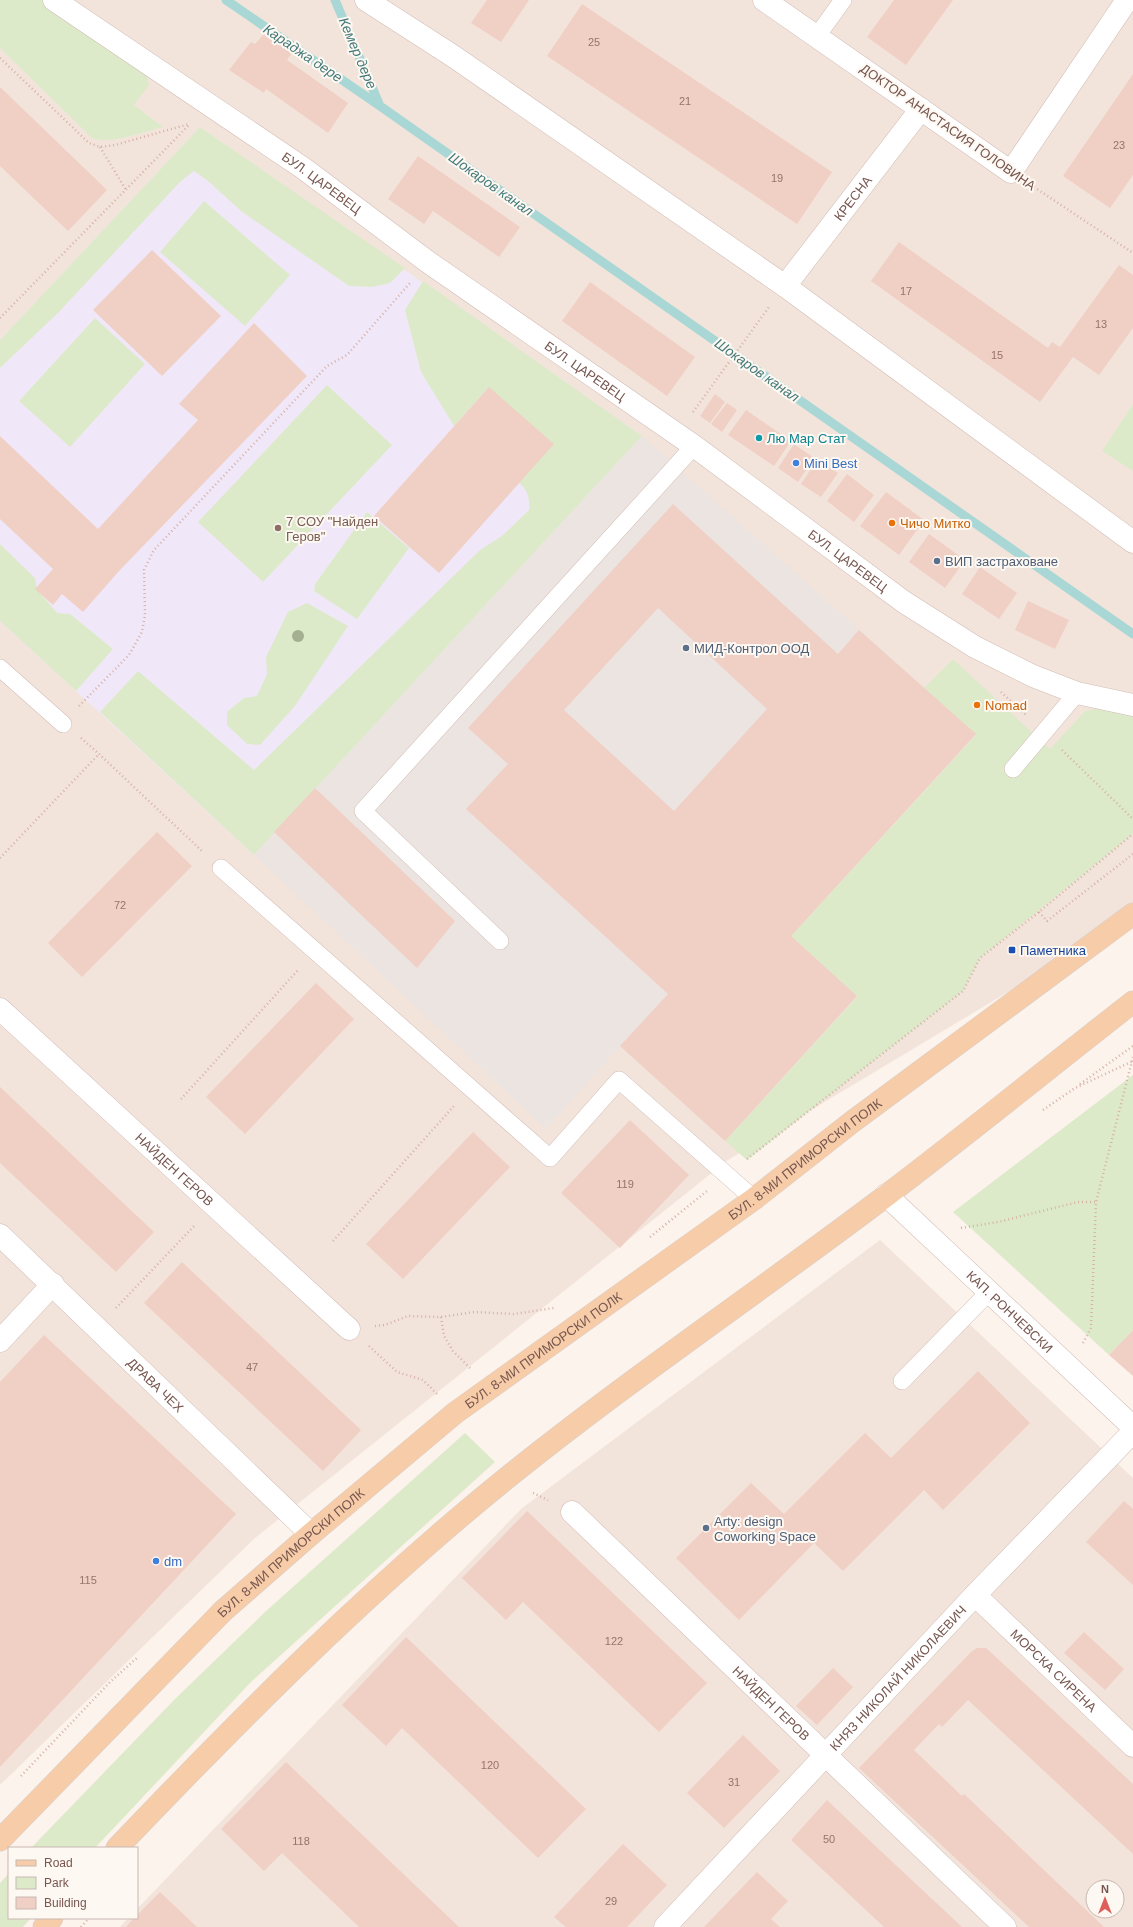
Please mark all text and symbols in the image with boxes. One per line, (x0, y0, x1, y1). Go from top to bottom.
water label: Кемер дере (336, 15, 380, 91)
water label: Караджа дере (260, 21, 346, 85)
house number: 25 (588, 36, 600, 48)
street label: ДОКТОР АНАСТАСИЯ ГОЛОВИНА (858, 61, 1039, 194)
house number: 21 (679, 95, 691, 107)
house number: 23 (1113, 139, 1125, 151)
street label: БУЛ. ЦАРЕВЕЦ (279, 149, 364, 217)
water label: Шокаров канал (446, 149, 536, 219)
house number: 19 (771, 172, 783, 184)
street label: КРЕСНА (831, 172, 875, 223)
house number: 17 (900, 285, 912, 297)
house number: 13 (1095, 318, 1107, 330)
water label: Шокаров канал (712, 335, 802, 405)
street label: БУЛ. ЦАРЕВЕЦ (542, 338, 629, 404)
house number: 15 (991, 349, 1003, 361)
place label: Лю Мар Стат (767, 431, 846, 446)
marker: Лю Мар Стат (754, 433, 764, 443)
place label: Mini Best (804, 456, 858, 471)
marker: Mini Best (791, 458, 801, 468)
place label: 7 СОУ "Найден Геров" (286, 514, 378, 544)
place label: Чичо Митко (900, 516, 971, 531)
marker: Чичо Митко (887, 518, 897, 528)
marker: 7 СОУ "Найден Геров" (273, 523, 283, 533)
street label: БУЛ. ЦАРЕВЕЦ (806, 526, 891, 595)
place label: ВИП застраховане (945, 554, 1058, 569)
marker: ВИП застраховане (932, 556, 942, 566)
place label: МИД-Контрол ООД (694, 641, 810, 656)
marker: МИД-Контрол ООД (681, 643, 691, 653)
place label: Nomad (985, 698, 1027, 713)
marker: Nomad (972, 700, 982, 710)
house number: 72 (114, 899, 126, 911)
place label: Паметника (1020, 943, 1087, 958)
marker: Паметника (1007, 945, 1017, 955)
street label: БУЛ. 8-МИ ПРИМОРСКИ ПОЛК (725, 1095, 885, 1223)
street label: НАЙДЕН ГЕРОВ (132, 1130, 217, 1209)
house number: 119 (616, 1178, 634, 1190)
street label: КАП. РОНЧЕВСКИ (964, 1267, 1056, 1355)
street label: БУЛ. 8-МИ ПРИМОРСКИ ПОЛК (462, 1288, 625, 1411)
street label: ДРАВА ЧЕХ (125, 1354, 187, 1415)
house number: 47 (246, 1361, 258, 1373)
street label: БУЛ. 8-МИ ПРИМОРСКИ ПОЛК (214, 1485, 368, 1620)
place label: Arty: design Coworking Space (714, 1514, 816, 1544)
marker: Arty: design Coworking Space (701, 1523, 711, 1533)
place label: dm (164, 1554, 182, 1569)
marker: dm (151, 1556, 161, 1566)
house number: 115 (79, 1574, 97, 1586)
street label: КНЯЗ НИКОЛАЙ НИКОЛАЕВИЧ (826, 1602, 969, 1753)
street label: МОРСКА СИРЕНА (1008, 1626, 1100, 1715)
house number: 122 (605, 1635, 623, 1647)
street label: НАЙДЕН ГЕРОВ (730, 1663, 813, 1743)
house number: 120 (481, 1759, 499, 1771)
house number: 31 (728, 1776, 740, 1788)
house number: 50 (823, 1833, 835, 1845)
house number: 118 (292, 1835, 310, 1847)
legend (8, 1847, 138, 1919)
text: Road (44, 1856, 73, 1870)
text: Park (44, 1876, 70, 1890)
north arrow (1085, 1879, 1125, 1919)
text: N (1101, 1883, 1109, 1895)
house number: 29 (605, 1895, 617, 1907)
text: Building (44, 1896, 87, 1910)

